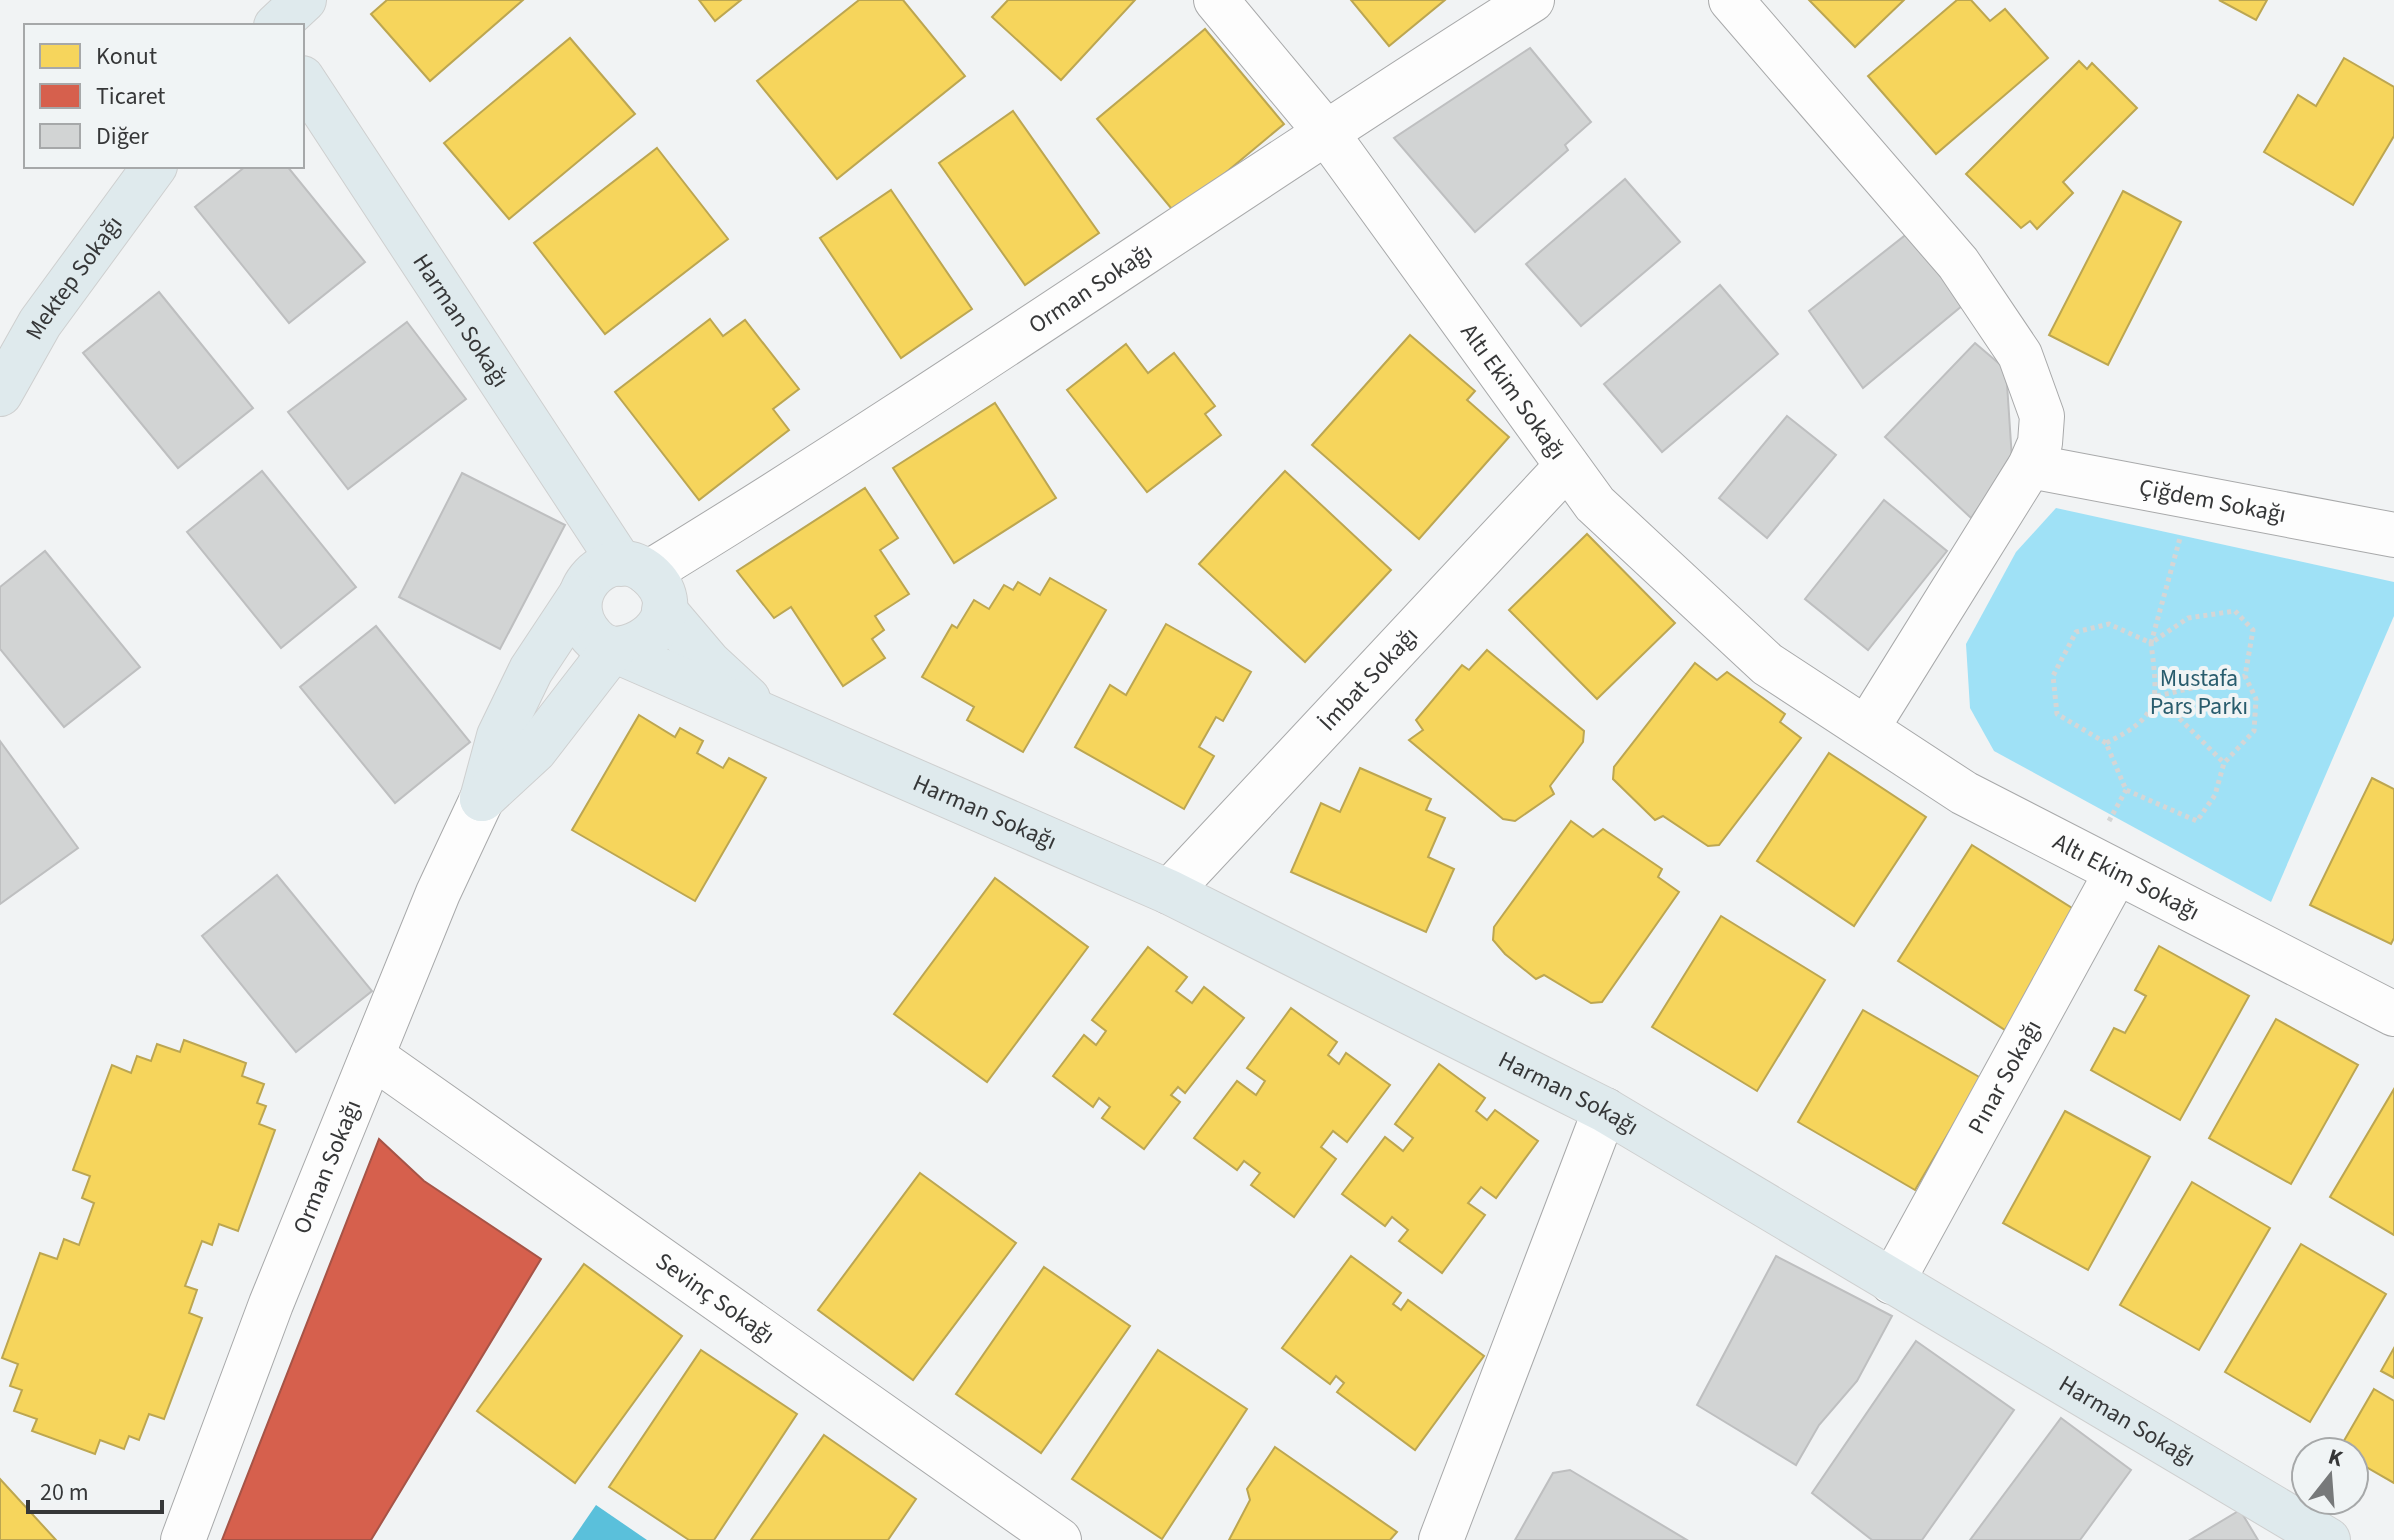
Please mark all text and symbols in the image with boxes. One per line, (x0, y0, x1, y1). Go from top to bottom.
legend (24, 24, 304, 168)
text: Konut (96, 39, 157, 74)
text: Ticaret (96, 79, 165, 114)
text: Diğer (96, 119, 149, 154)
street label: Mektep Sokağı (17, 208, 131, 346)
street label: Orman Sokağı (1022, 235, 1159, 343)
street label: Harman Sokağı (404, 247, 518, 395)
street label: Altı Ekim Sokağı (1452, 316, 1574, 467)
street label: Çiğdem Sokağı (2136, 470, 2289, 532)
street label: İmbat Sokağı (1311, 619, 1426, 739)
park label: Mustafa Pars Parkı (2150, 661, 2248, 724)
street label: Harman Sokağı (907, 765, 1062, 859)
street label: Altı Ekim Sokağı (2047, 825, 2206, 929)
street label: Pınar Sokağı (1959, 1014, 2050, 1140)
street label: Harman Sokağı (1492, 1042, 1645, 1144)
street label: Orman Sokağı (284, 1095, 370, 1239)
street label: Sevinç Sokağı (648, 1244, 782, 1353)
street label: Harman Sokağı (2052, 1367, 2202, 1475)
north arrow (2290, 1436, 2370, 1516)
text: K (2324, 1441, 2347, 1475)
scale bar (28, 1464, 162, 1514)
text: 20 m (40, 1475, 89, 1510)

